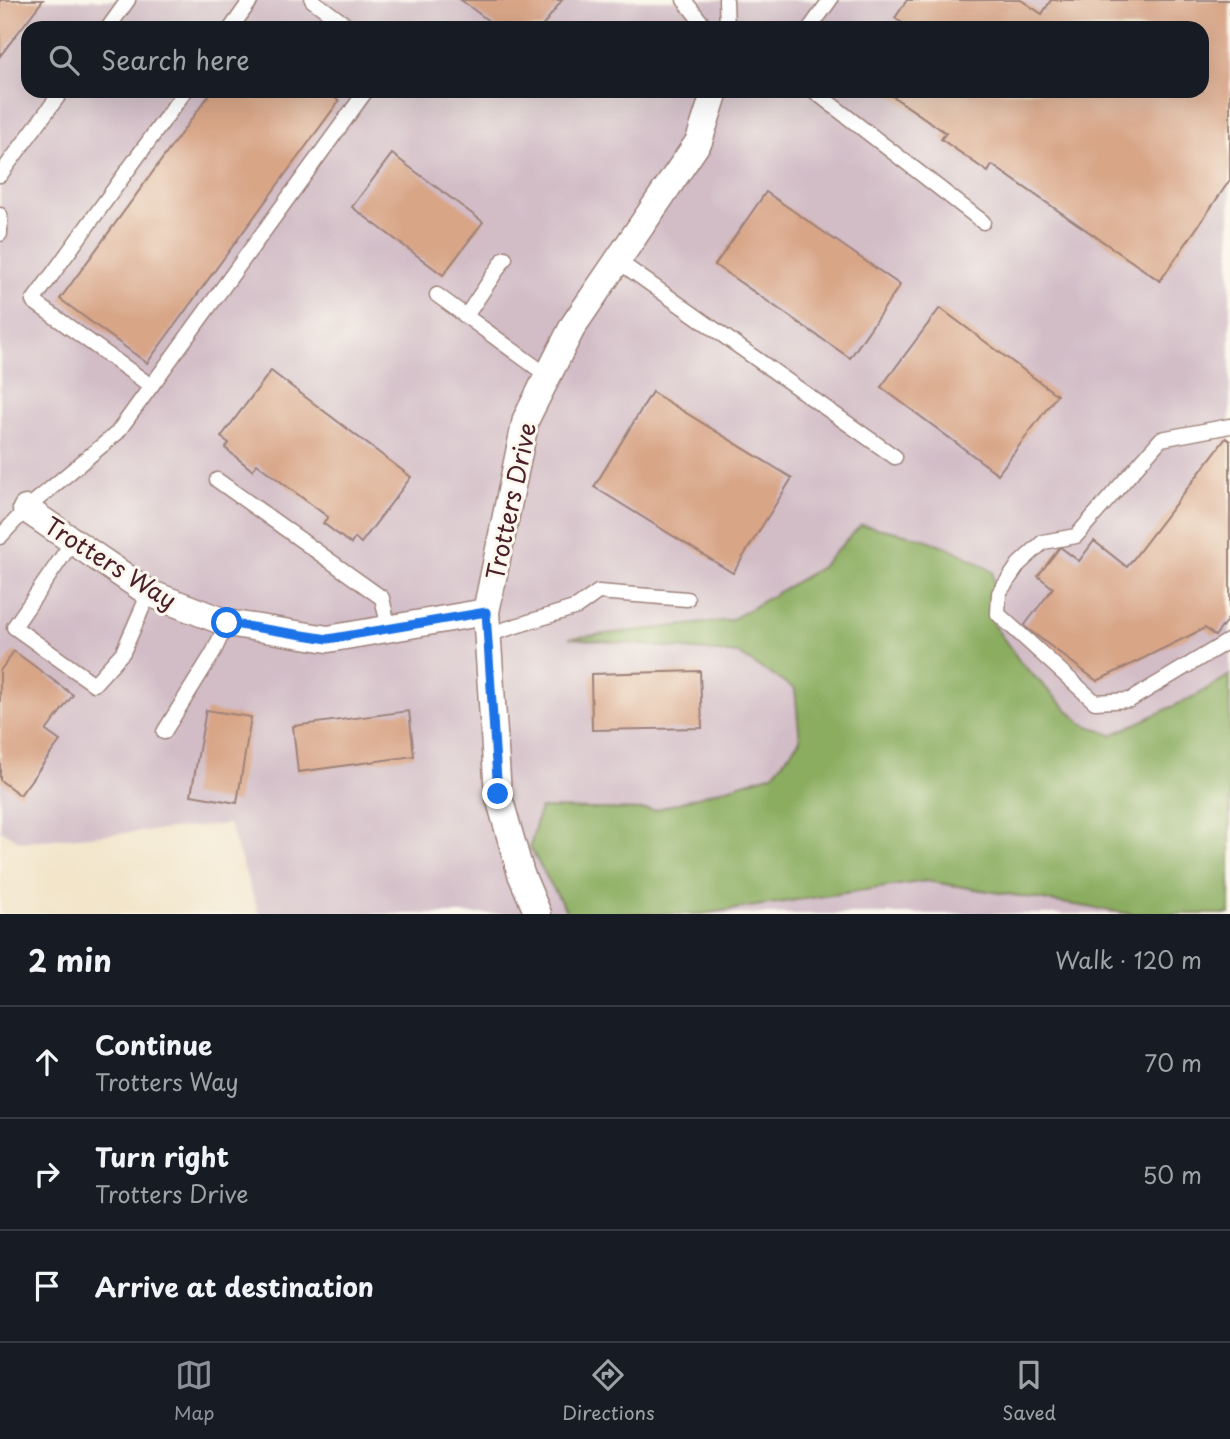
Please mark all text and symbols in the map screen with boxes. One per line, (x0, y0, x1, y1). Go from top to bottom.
search box (21, 21, 1209, 98)
text: Search here (101, 40, 250, 79)
icon: search (45, 41, 83, 79)
street label: Trotters Drive (476, 419, 544, 583)
street label: Trotters Way (38, 507, 184, 617)
route start (211, 607, 242, 638)
route end (482, 778, 513, 809)
text: 2 min (28, 937, 112, 982)
text: Walk · 120 m (1055, 942, 1202, 977)
text: Continue (95, 1025, 212, 1064)
icon: ahead (28, 1043, 66, 1081)
text: 70 m (1144, 1045, 1202, 1080)
text: Trotters Way (95, 1064, 239, 1099)
text: Turn right (95, 1137, 229, 1176)
icon: right (28, 1155, 66, 1193)
text: 50 m (1142, 1157, 1202, 1192)
text: Trotters Drive (95, 1176, 248, 1211)
icon: arrive (28, 1267, 66, 1305)
text: Arrive at destination (95, 1267, 374, 1306)
tab: Map (174, 1356, 214, 1426)
tab: Directions (562, 1356, 655, 1426)
tab: Saved (1002, 1356, 1056, 1426)

